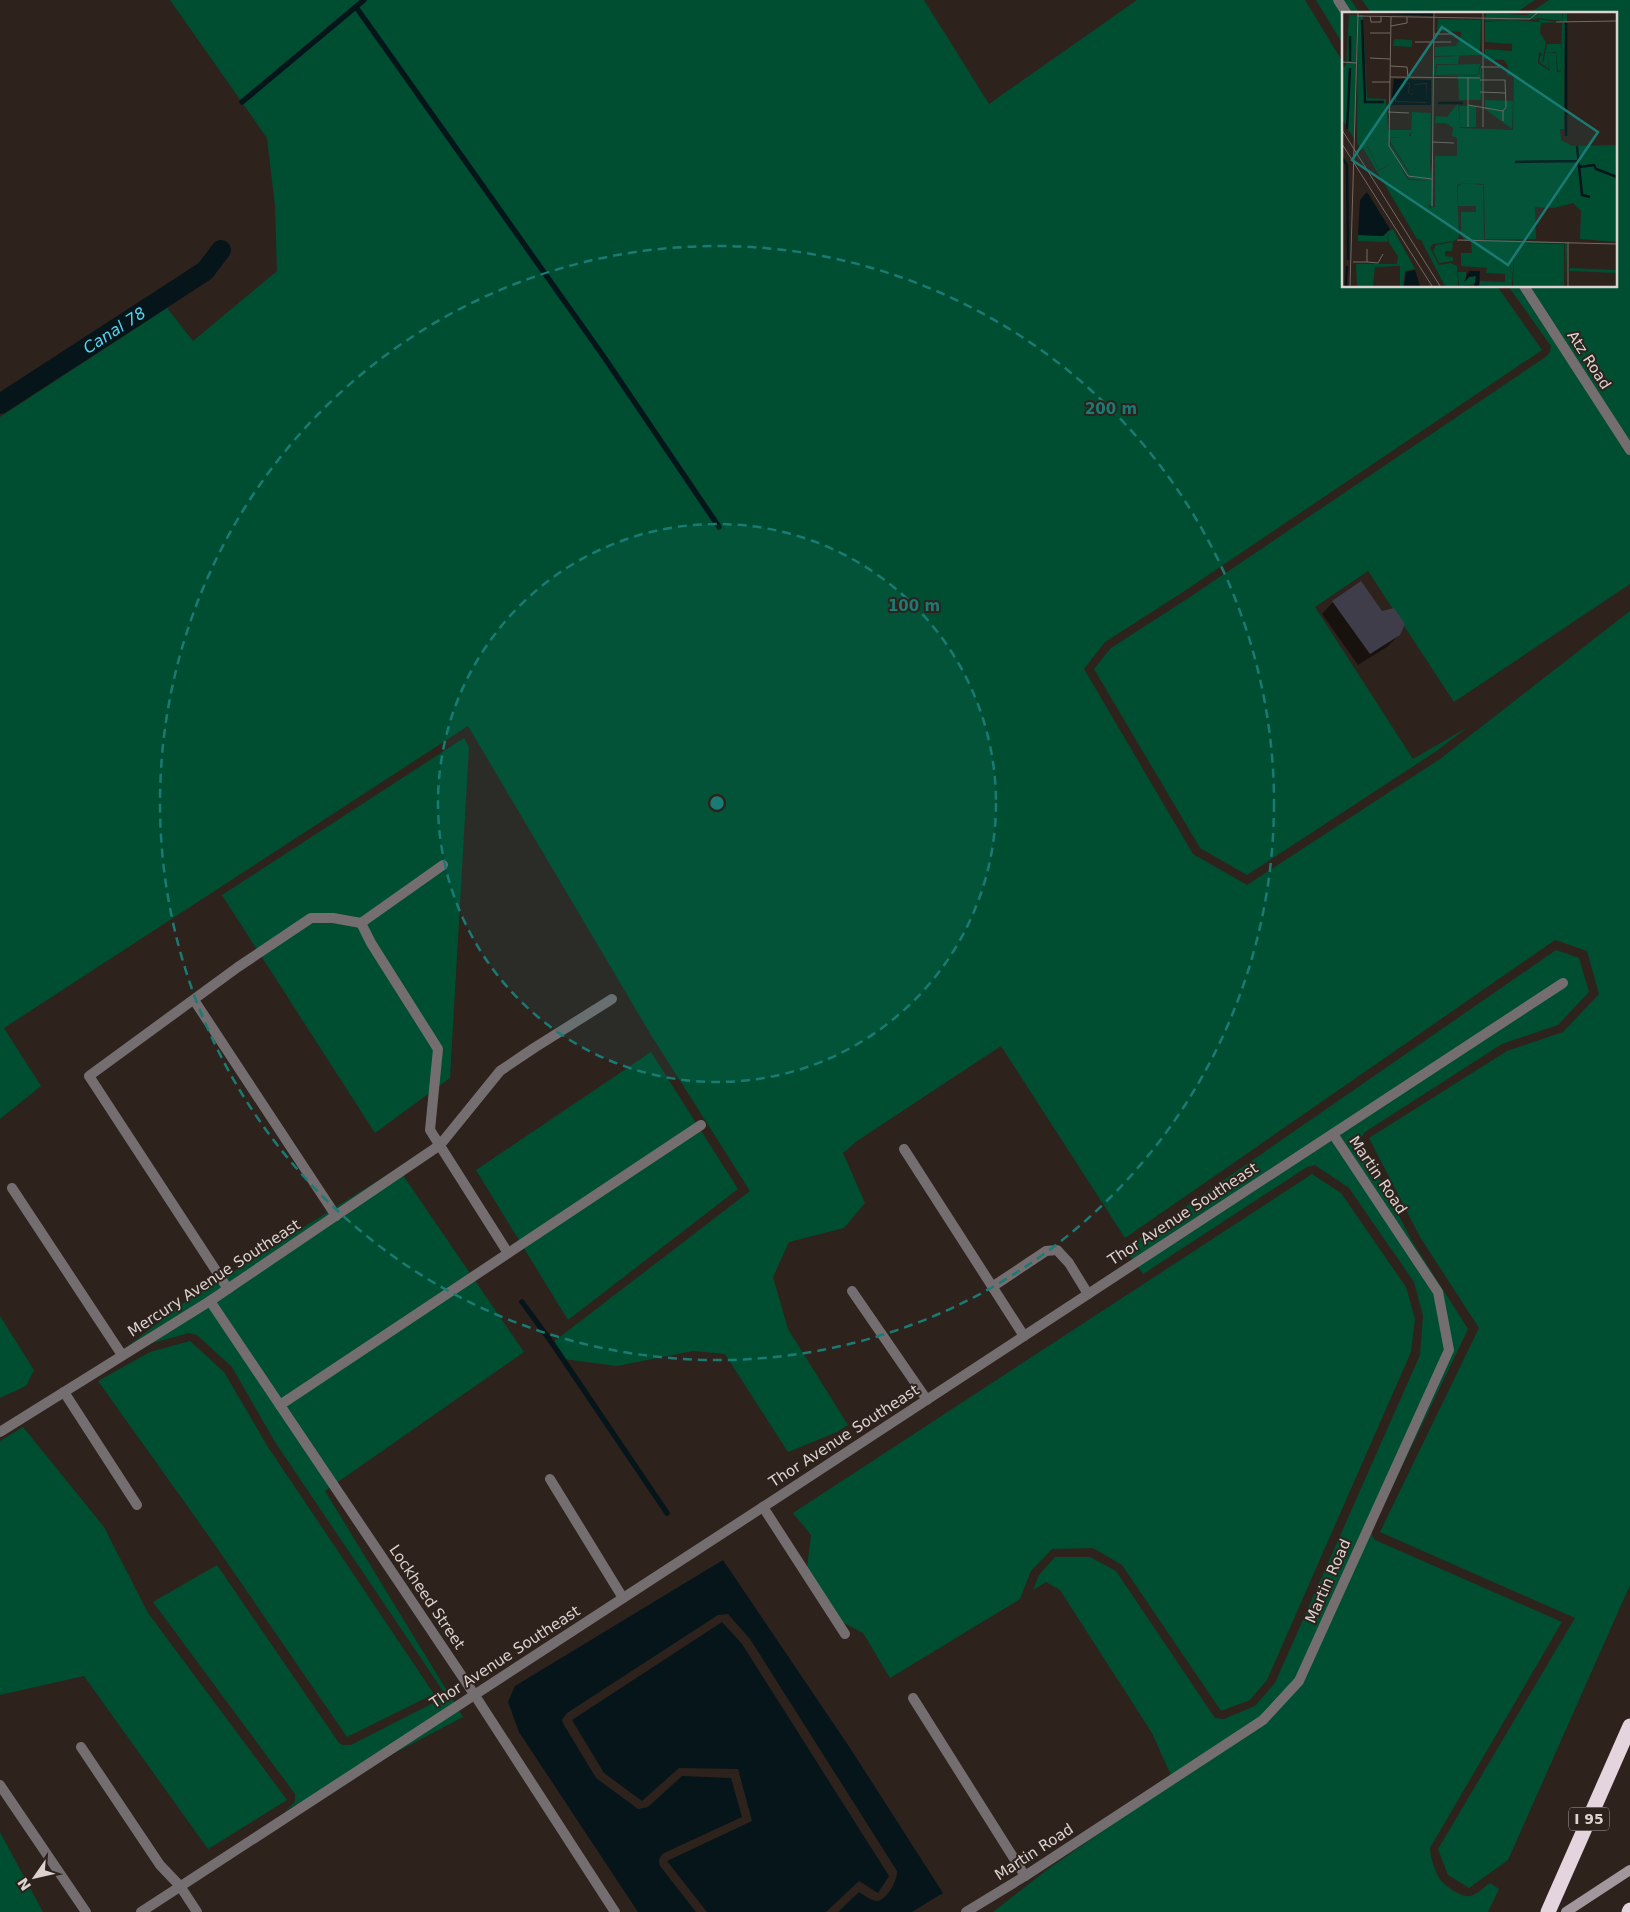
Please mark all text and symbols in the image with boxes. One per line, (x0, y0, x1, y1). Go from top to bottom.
inset map (1342, 12, 1618, 288)
water label: Canal 78 (79, 303, 149, 357)
street label: Atz Road (1563, 327, 1615, 393)
text: 200 m (1085, 400, 1137, 418)
text: 100 m (888, 597, 940, 615)
centre of rings (708, 794, 726, 812)
street label: Martin Road (1345, 1133, 1411, 1217)
street label: Thor Avenue Southeast (1104, 1159, 1261, 1270)
street label: Mercury Avenue Southeast (124, 1215, 304, 1341)
street label: Thor Avenue Southeast (765, 1381, 922, 1492)
street label: Martin Road (1301, 1536, 1355, 1626)
street label: Lockheed Street (385, 1541, 469, 1653)
street label: Thor Avenue Southeast (426, 1602, 583, 1713)
road number: I 95 (1569, 1808, 1609, 1830)
street label: Martin Road (991, 1820, 1077, 1884)
north arrow (10, 1852, 60, 1902)
text: N (14, 1875, 34, 1894)

